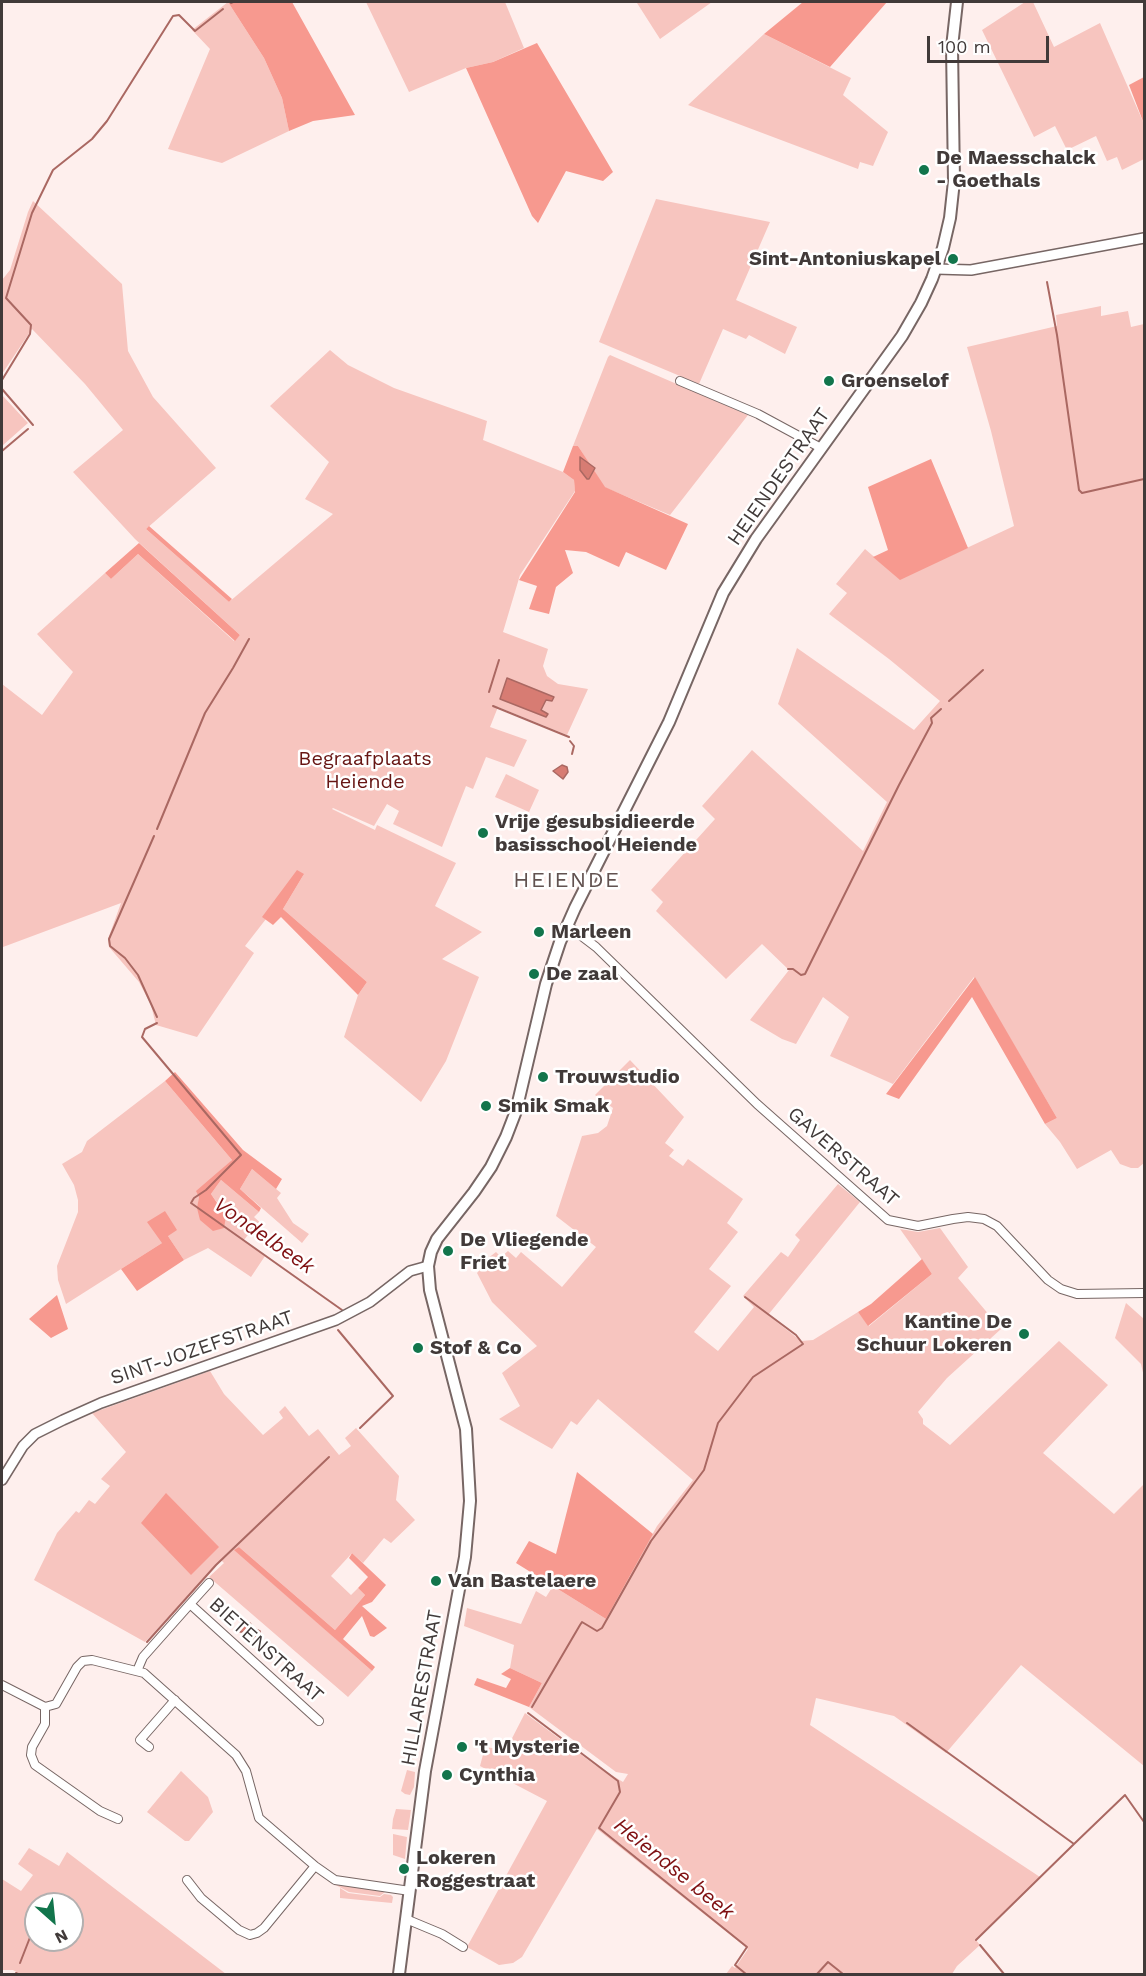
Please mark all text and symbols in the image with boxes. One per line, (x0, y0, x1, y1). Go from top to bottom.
scale bar (930, 24, 1052, 62)
text: 100 m (938, 36, 991, 57)
place label: De Maesschalck - Goethals (936, 146, 1096, 193)
marker: De Maesschalck - Goethals (917, 163, 931, 177)
place label: Sint-Antoniuskapel (749, 247, 941, 271)
marker: Sint-Antoniuskapel (946, 252, 960, 266)
place label: Groenselof (841, 369, 949, 393)
marker: Groenselof (822, 374, 836, 388)
street label: HEIENDESTRAAT (723, 404, 835, 550)
park label: Begraafplaats Heiende (298, 747, 432, 794)
place label: Vrije gesubsidieerde basisschool Heiende (495, 810, 697, 857)
marker: Vrije gesubsidieerde basisschool Heiende (476, 826, 490, 840)
district label: HEIENDE (513, 868, 621, 894)
place label: Marleen (551, 920, 631, 944)
marker: Marleen (532, 925, 546, 939)
place label: De zaal (546, 962, 618, 986)
marker: De zaal (527, 967, 541, 981)
place label: Trouwstudio (555, 1065, 680, 1089)
marker: Trouwstudio (536, 1070, 550, 1084)
place label: Smik Smak (498, 1094, 609, 1118)
marker: Smik Smak (479, 1099, 493, 1113)
street label: GAVERSTRAAT (782, 1102, 904, 1212)
water label: Vondelbeek (209, 1192, 319, 1280)
place label: De Vliegende Friet (460, 1228, 589, 1275)
marker: De Vliegende Friet (441, 1244, 455, 1258)
street label: SINT-JOZEFSTRAAT (107, 1305, 297, 1391)
place label: Kantine De Schuur Lokeren (856, 1310, 1012, 1357)
marker: Kantine De Schuur Lokeren (1017, 1327, 1031, 1341)
place label: Stof & Co (430, 1336, 522, 1360)
marker: Stof & Co (411, 1341, 425, 1355)
place label: Van Bastelaere (448, 1569, 596, 1593)
marker: Van Bastelaere (429, 1574, 443, 1588)
street label: BIETENSTRAAT (204, 1592, 328, 1708)
street label: HILLARESTRAAT (396, 1608, 448, 1768)
place label: 't Mysterie (474, 1735, 580, 1759)
marker: 't Mysterie (455, 1740, 469, 1754)
place label: Cynthia (459, 1763, 535, 1787)
marker: Cynthia (440, 1768, 454, 1782)
water label: Heiendse beek (609, 1813, 739, 1925)
place label: Lokeren Roggestraat (416, 1846, 535, 1893)
marker: Lokeren Roggestraat (397, 1862, 411, 1876)
north arrow (24, 1892, 84, 1952)
text: N (52, 1926, 71, 1948)

